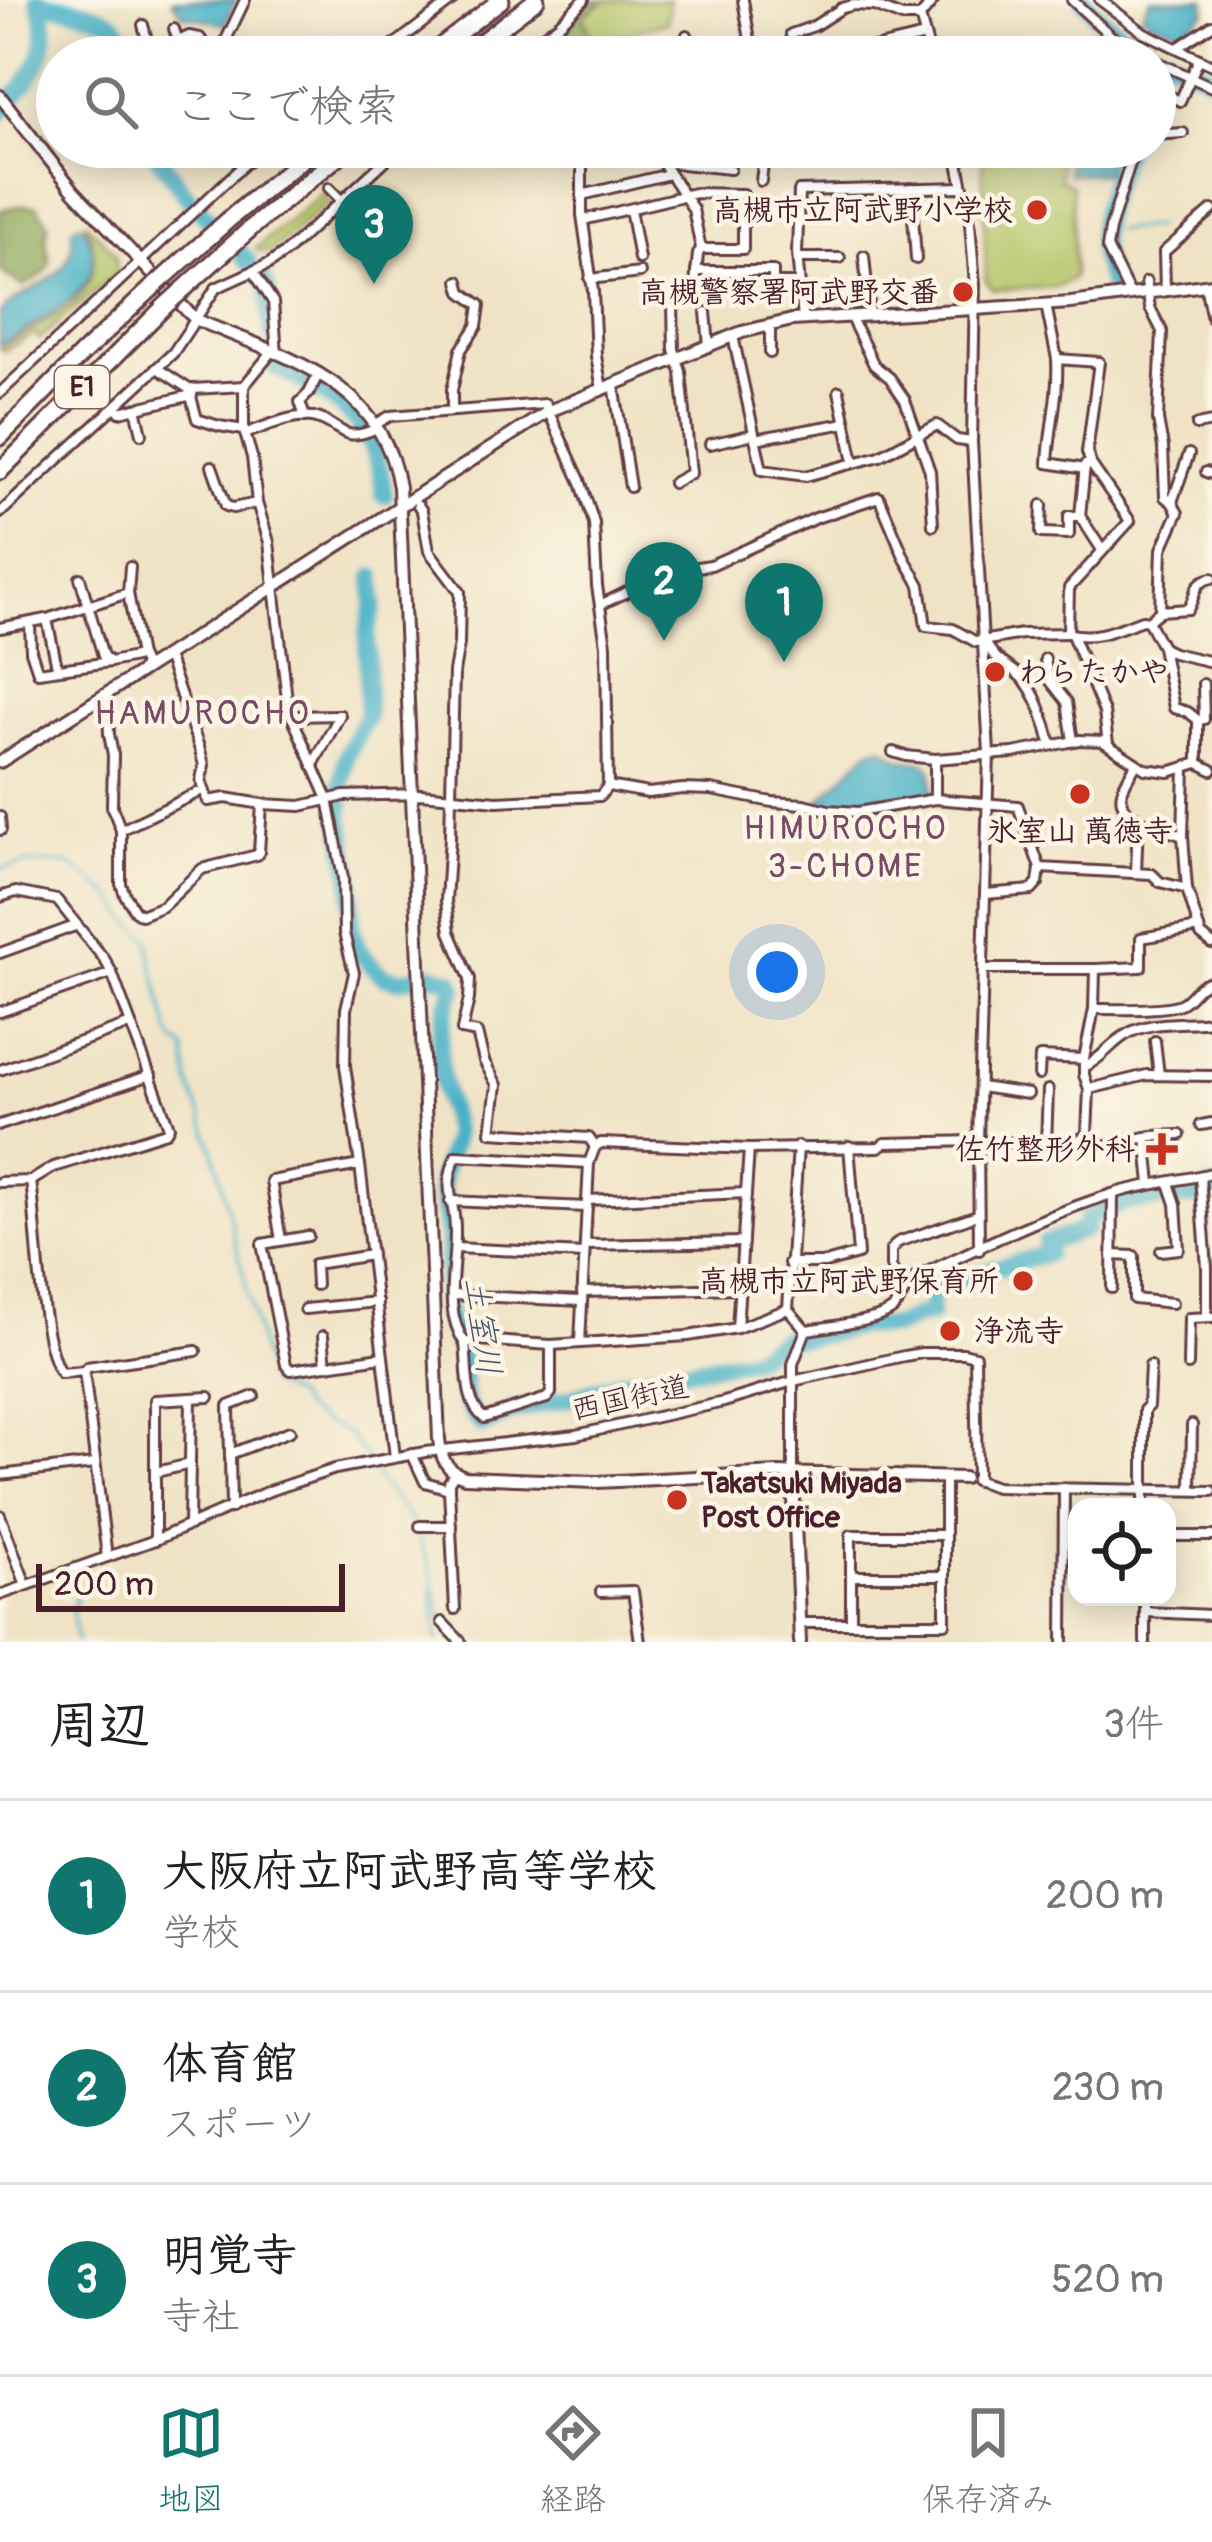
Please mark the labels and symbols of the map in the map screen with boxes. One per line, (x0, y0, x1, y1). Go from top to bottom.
pin: 3 (335, 185, 413, 284)
place label: 高槻市立阿武野小学校 (713, 192, 1013, 229)
marker: 高槻市立阿武野小学校 (1024, 197, 1050, 223)
place label: 高槻警察署阿武野交番 (639, 274, 939, 311)
marker: 高槻警察署阿武野交番 (950, 279, 976, 305)
road number: E1 (55, 366, 109, 408)
pin: 2 (625, 542, 703, 641)
pin: 1 (745, 563, 823, 662)
place label: わらたかや (1019, 654, 1169, 691)
marker: わらたかや (982, 659, 1008, 685)
district label: HAMUROCHO (94, 693, 312, 734)
marker: 氷室山 萬徳寺 (1067, 781, 1093, 807)
district label: HIMUROCHO 3-CHOME (743, 808, 949, 887)
place label: 氷室山 萬徳寺 (987, 813, 1173, 850)
your location (747, 942, 807, 1002)
place label: 佐竹整形外科 (955, 1131, 1135, 1168)
marker: 佐竹整形外科 (1146, 1133, 1178, 1165)
place label: 高槻市立阿武野保育所 (699, 1263, 999, 1300)
marker: 高槻市立阿武野保育所 (1010, 1268, 1036, 1294)
water label: 土室川 (455, 1274, 510, 1378)
place label: 浄流寺 (974, 1313, 1064, 1350)
marker: 浄流寺 (937, 1318, 963, 1344)
street label: 西国街道 (568, 1368, 693, 1429)
place label: Takatsuki Miyada Post Office (700, 1465, 902, 1536)
marker: Takatsuki Miyada Post Office (664, 1487, 690, 1513)
scale bar (36, 1558, 345, 1611)

